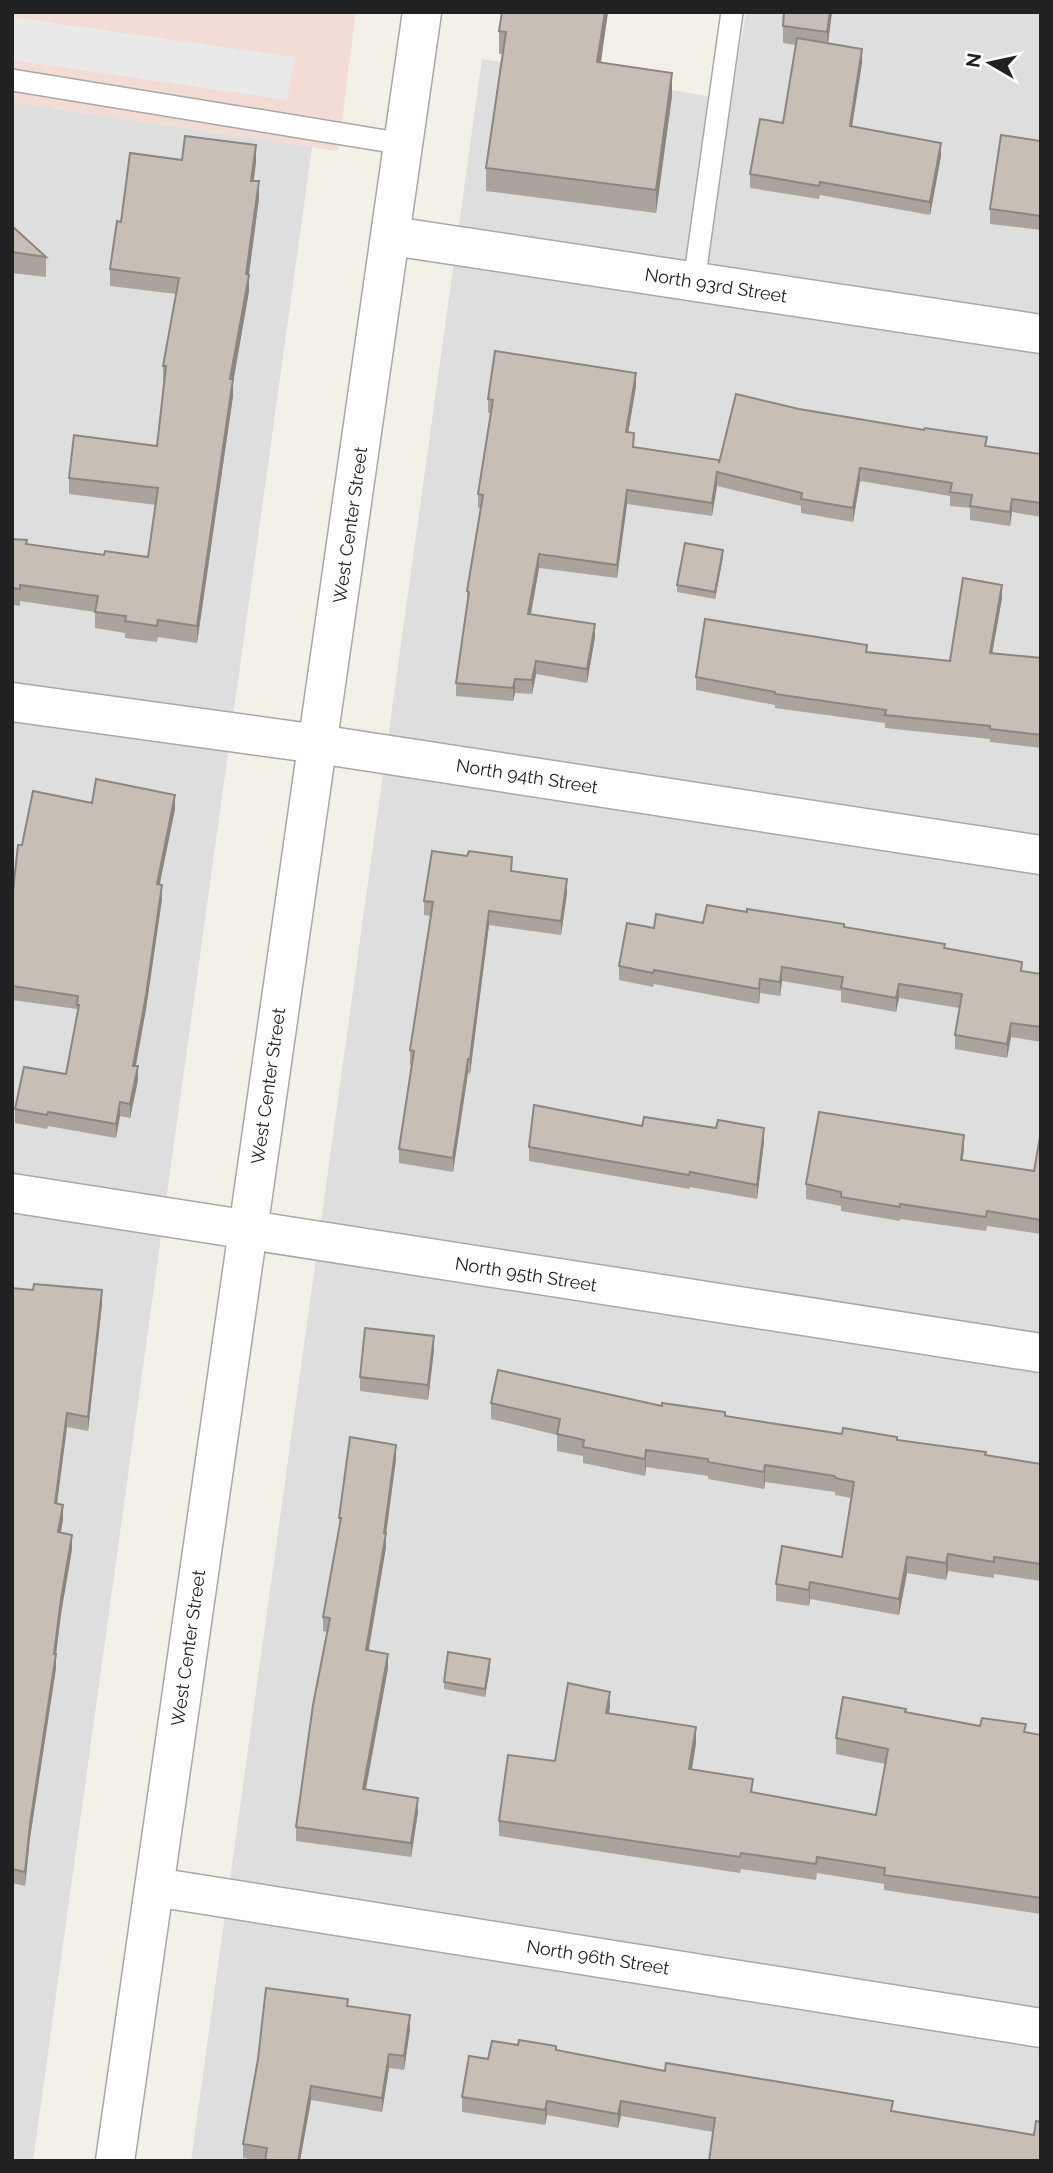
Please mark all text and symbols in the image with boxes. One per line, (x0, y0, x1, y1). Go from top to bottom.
north arrow (955, 28, 1025, 98)
text: N (961, 51, 985, 69)
street label: North 93rd Street (643, 263, 789, 307)
street label: West Center Street (329, 445, 371, 605)
street label: North 94th Street (455, 754, 599, 798)
street label: West Center Street (247, 1006, 289, 1166)
street label: North 95th Street (454, 1252, 598, 1296)
street label: West Center Street (167, 1568, 209, 1728)
street label: North 96th Street (525, 1935, 671, 1979)

